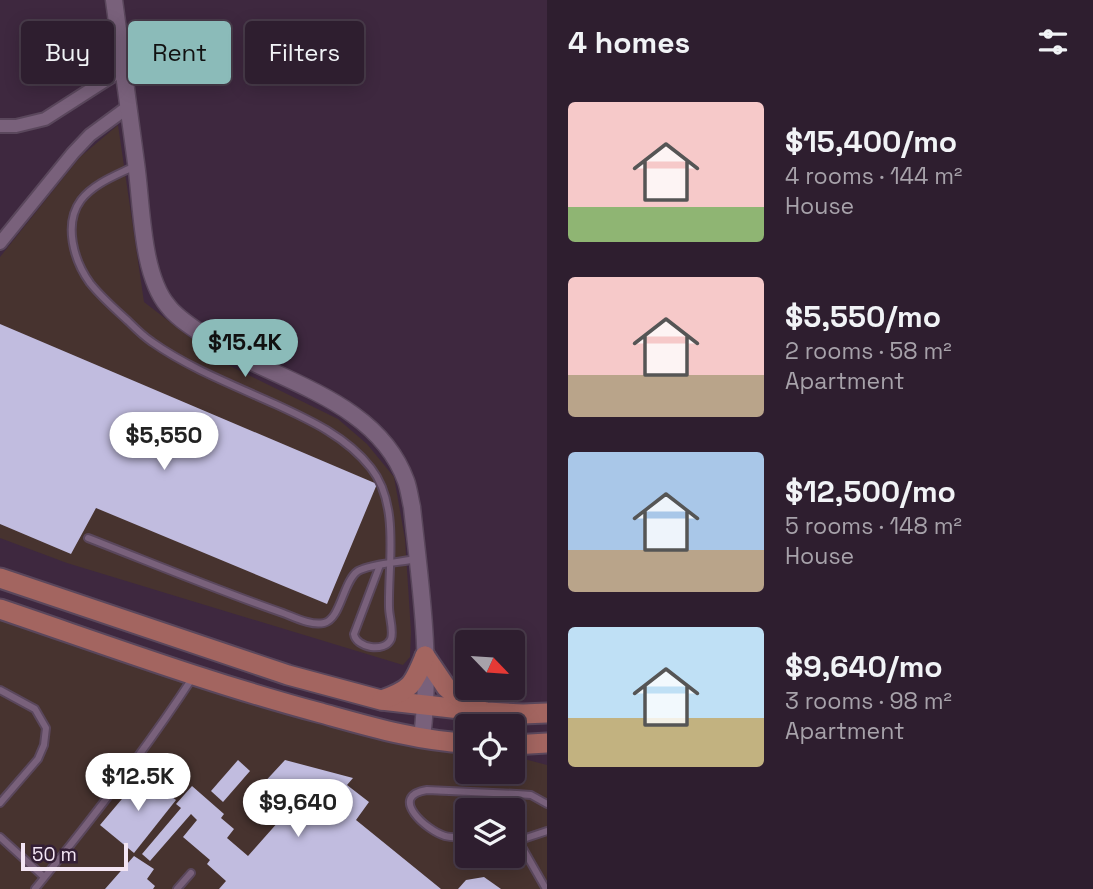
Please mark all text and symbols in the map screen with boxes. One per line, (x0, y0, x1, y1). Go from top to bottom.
chip: Buy (21, 21, 114, 84)
chip: Rent (128, 21, 231, 84)
chip: Filters (245, 21, 364, 84)
text: 4 homes (568, 23, 690, 62)
icon: filters (1034, 23, 1072, 61)
text: $15,400/mo (785, 122, 957, 161)
icon: home (624, 130, 708, 214)
text: 4 rooms · 144 m² (785, 161, 962, 191)
text: House (785, 191, 854, 221)
text: $5,550/mo (785, 297, 941, 336)
icon: home (624, 305, 708, 389)
pin: $15.4K (188, 320, 302, 379)
text: $15.4K (208, 327, 282, 357)
text: 2 rooms · 58 m² (785, 336, 952, 366)
text: Apartment (785, 366, 905, 396)
pin: $5,550 (107, 412, 221, 472)
text: $5,550 (125, 420, 203, 450)
text: $12,500/mo (785, 472, 956, 511)
icon: home (624, 480, 708, 564)
text: 5 rooms · 148 m² (785, 511, 962, 541)
text: House (785, 541, 854, 571)
north arrow (455, 630, 525, 700)
map controls (455, 630, 525, 868)
text: $9,640/mo (785, 647, 943, 686)
icon: home (624, 655, 708, 739)
text: 3 rooms · 98 m² (785, 686, 952, 716)
button: locate (455, 714, 525, 784)
text: Apartment (785, 716, 905, 746)
pin: $12.5K (81, 754, 195, 813)
text: $12.5K (101, 761, 175, 791)
pin: $9,640 (241, 780, 355, 839)
text: $9,640 (259, 787, 337, 817)
button: layers (455, 798, 525, 868)
scale bar (21, 840, 128, 872)
text: 50 m (32, 842, 77, 867)

